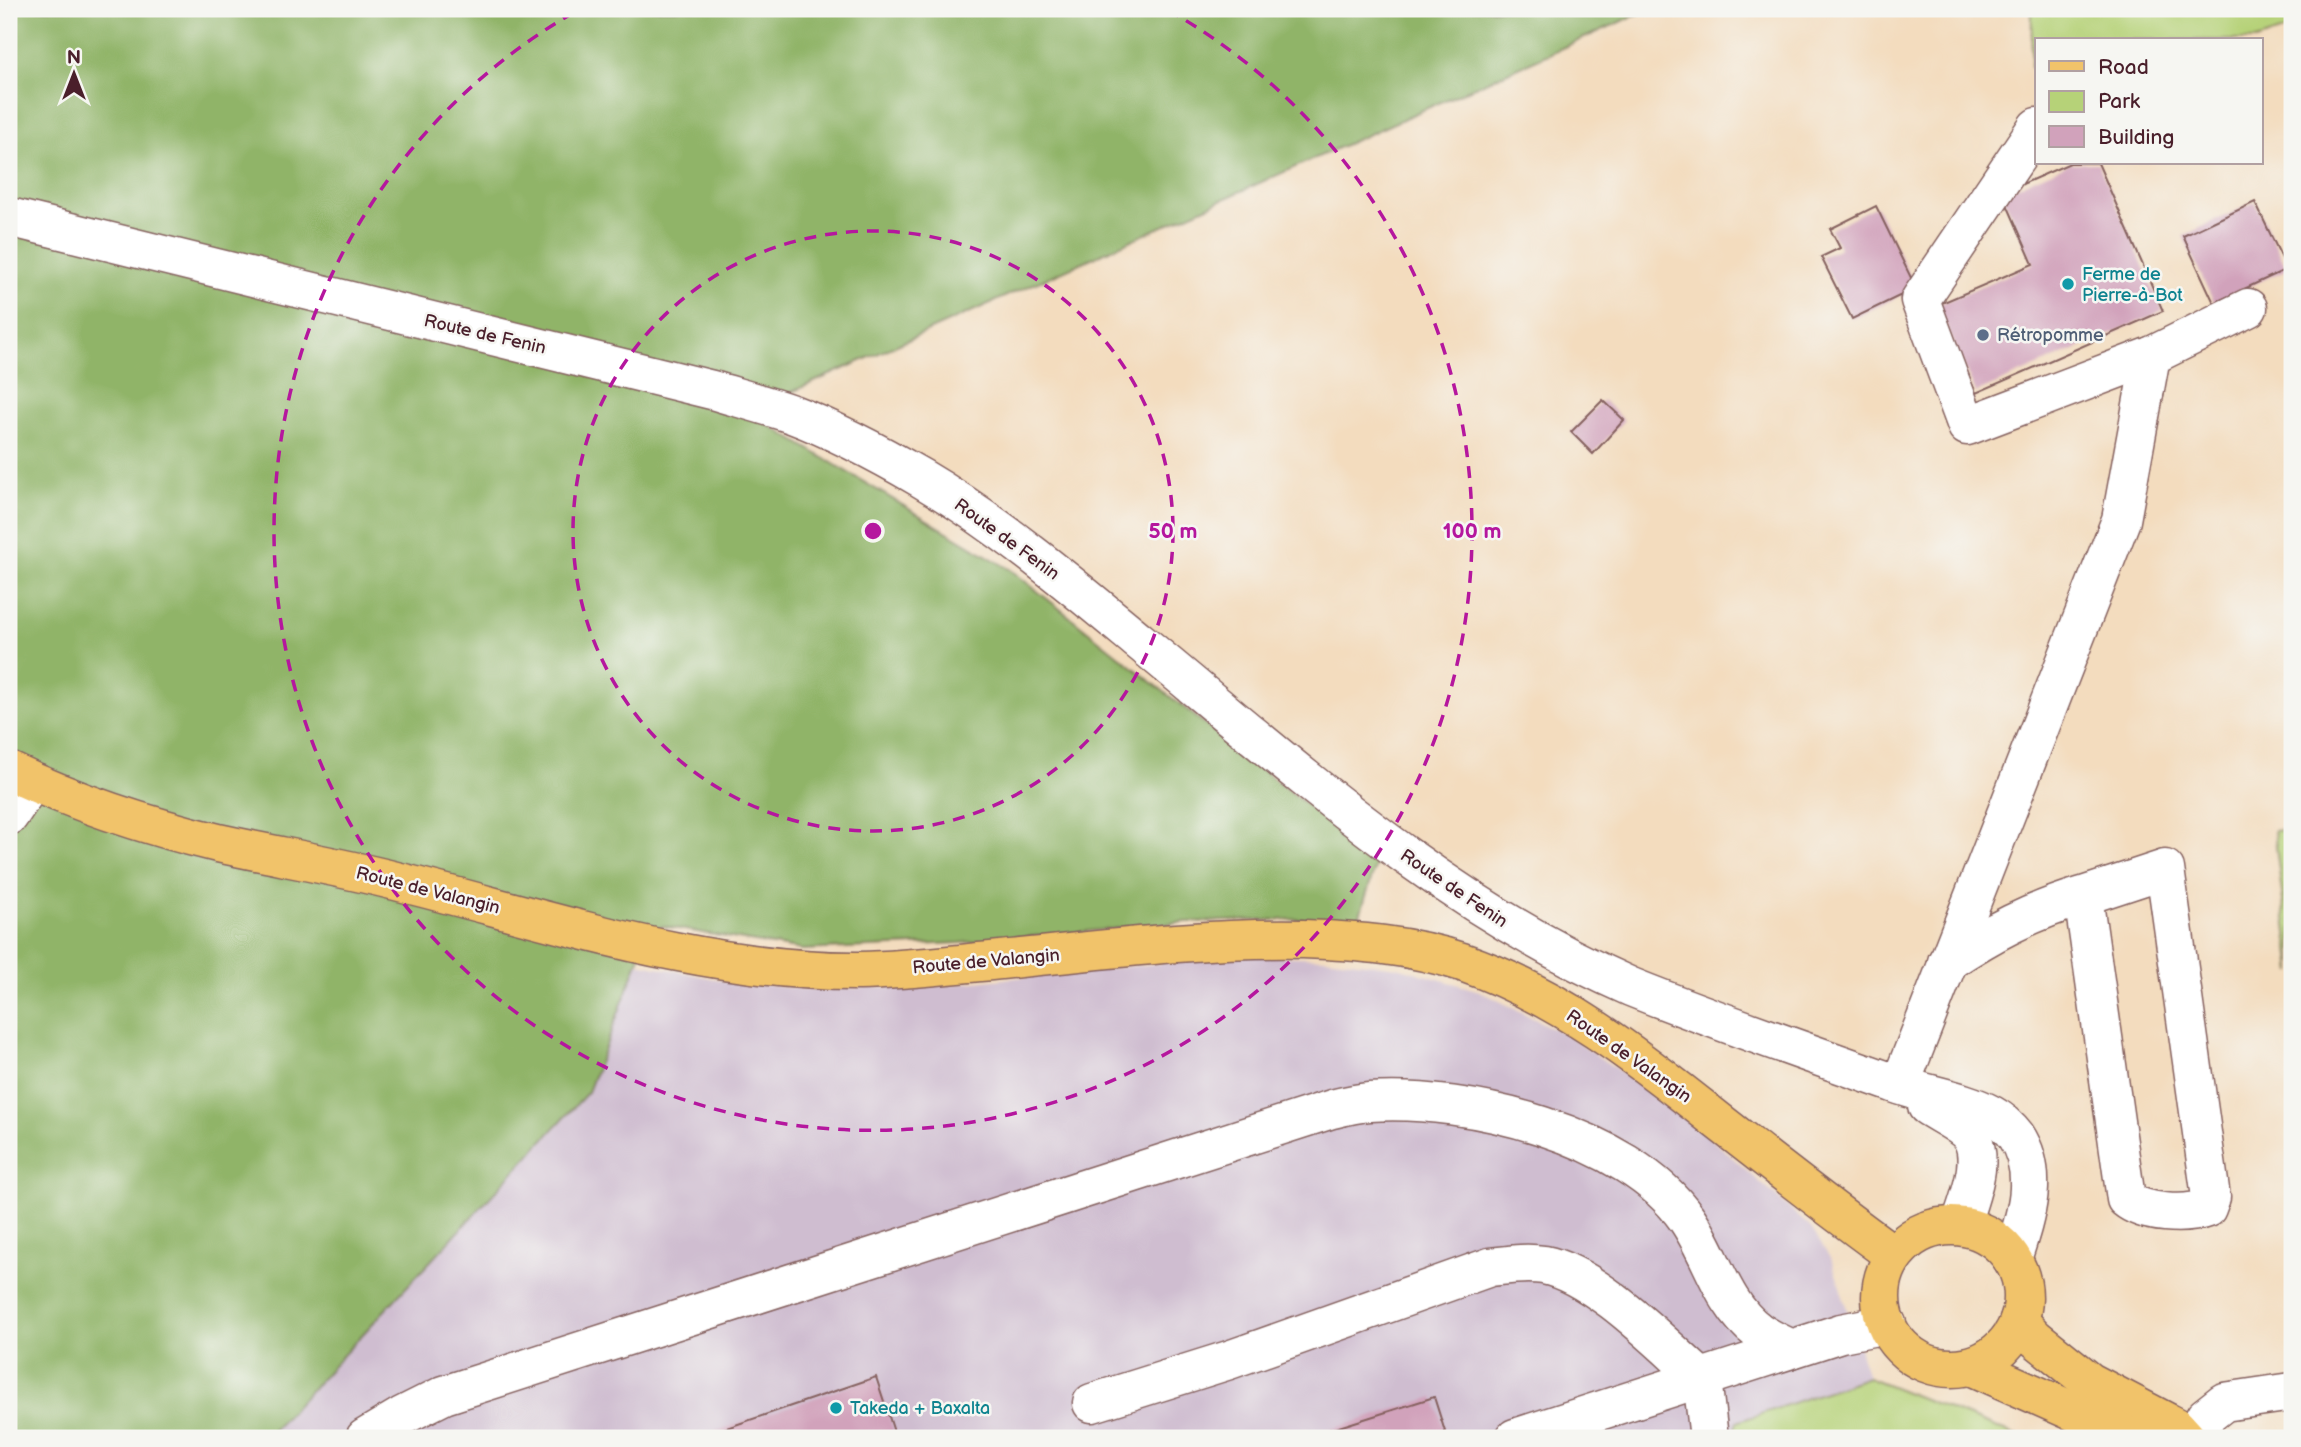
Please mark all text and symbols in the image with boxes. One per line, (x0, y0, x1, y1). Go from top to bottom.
north arrow (38, 38, 108, 108)
legend (2035, 38, 2262, 164)
text: N (67, 47, 81, 70)
text: Road (2098, 55, 2149, 80)
text: Park (2098, 89, 2141, 114)
text: Building (2098, 125, 2174, 150)
place label: Ferme de Pierre-à-Bot (2082, 264, 2183, 306)
marker: Ferme de Pierre-à-Bot (2060, 276, 2076, 292)
street label: Route de Fenin (422, 310, 548, 359)
place label: Rétropomme (1997, 325, 2104, 346)
marker: Rétropomme (1975, 327, 1991, 343)
street label: Route de Fenin (950, 494, 1063, 585)
centre of rings (861, 519, 885, 543)
text: 50 m (1149, 519, 1197, 544)
text: 100 m (1443, 519, 1501, 544)
street label: Route de Fenin (1396, 845, 1511, 932)
street label: Route de Valangin (354, 862, 502, 919)
street label: Route de Valangin (912, 945, 1060, 978)
street label: Route de Valangin (1562, 1005, 1695, 1107)
place label: Takeda + Baxalta (850, 1398, 990, 1419)
marker: Takeda + Baxalta (828, 1400, 844, 1416)

